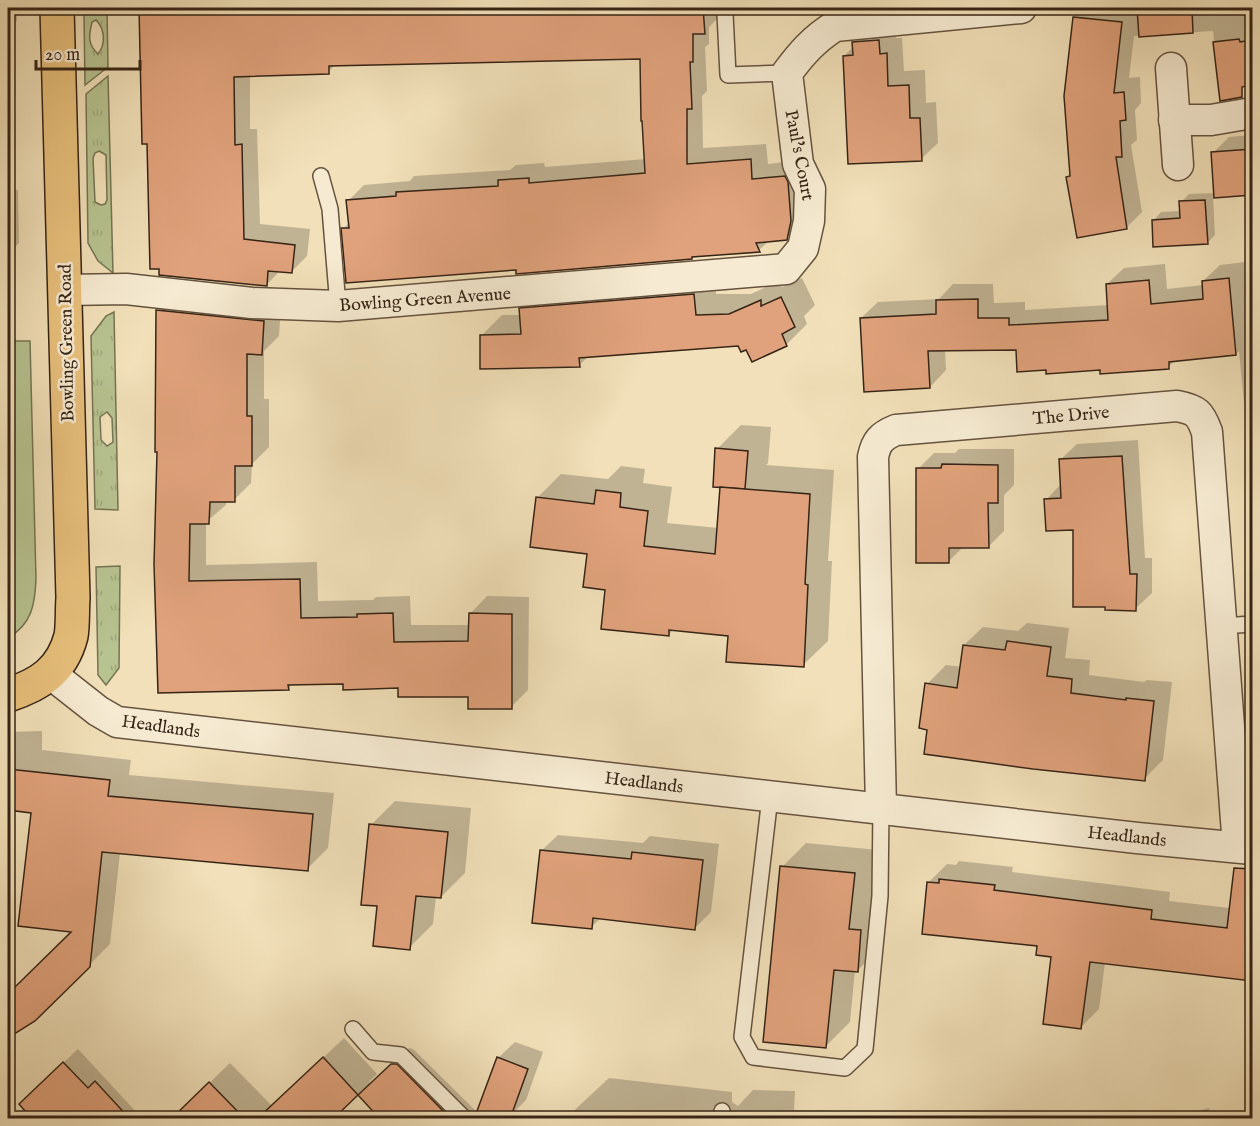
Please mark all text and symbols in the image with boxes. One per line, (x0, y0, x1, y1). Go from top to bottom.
scale bar (36, 33, 140, 71)
text: 20 m (45, 44, 80, 67)
street label: Paul's Court (778, 108, 819, 203)
street label: Bowling Green Road (55, 263, 80, 422)
street label: Bowling Green Avenue (338, 283, 512, 318)
street label: The Drive (1032, 402, 1110, 431)
street label: Headlands (120, 711, 202, 744)
street label: Headlands (603, 767, 684, 800)
street label: Headlands (1086, 822, 1167, 853)

